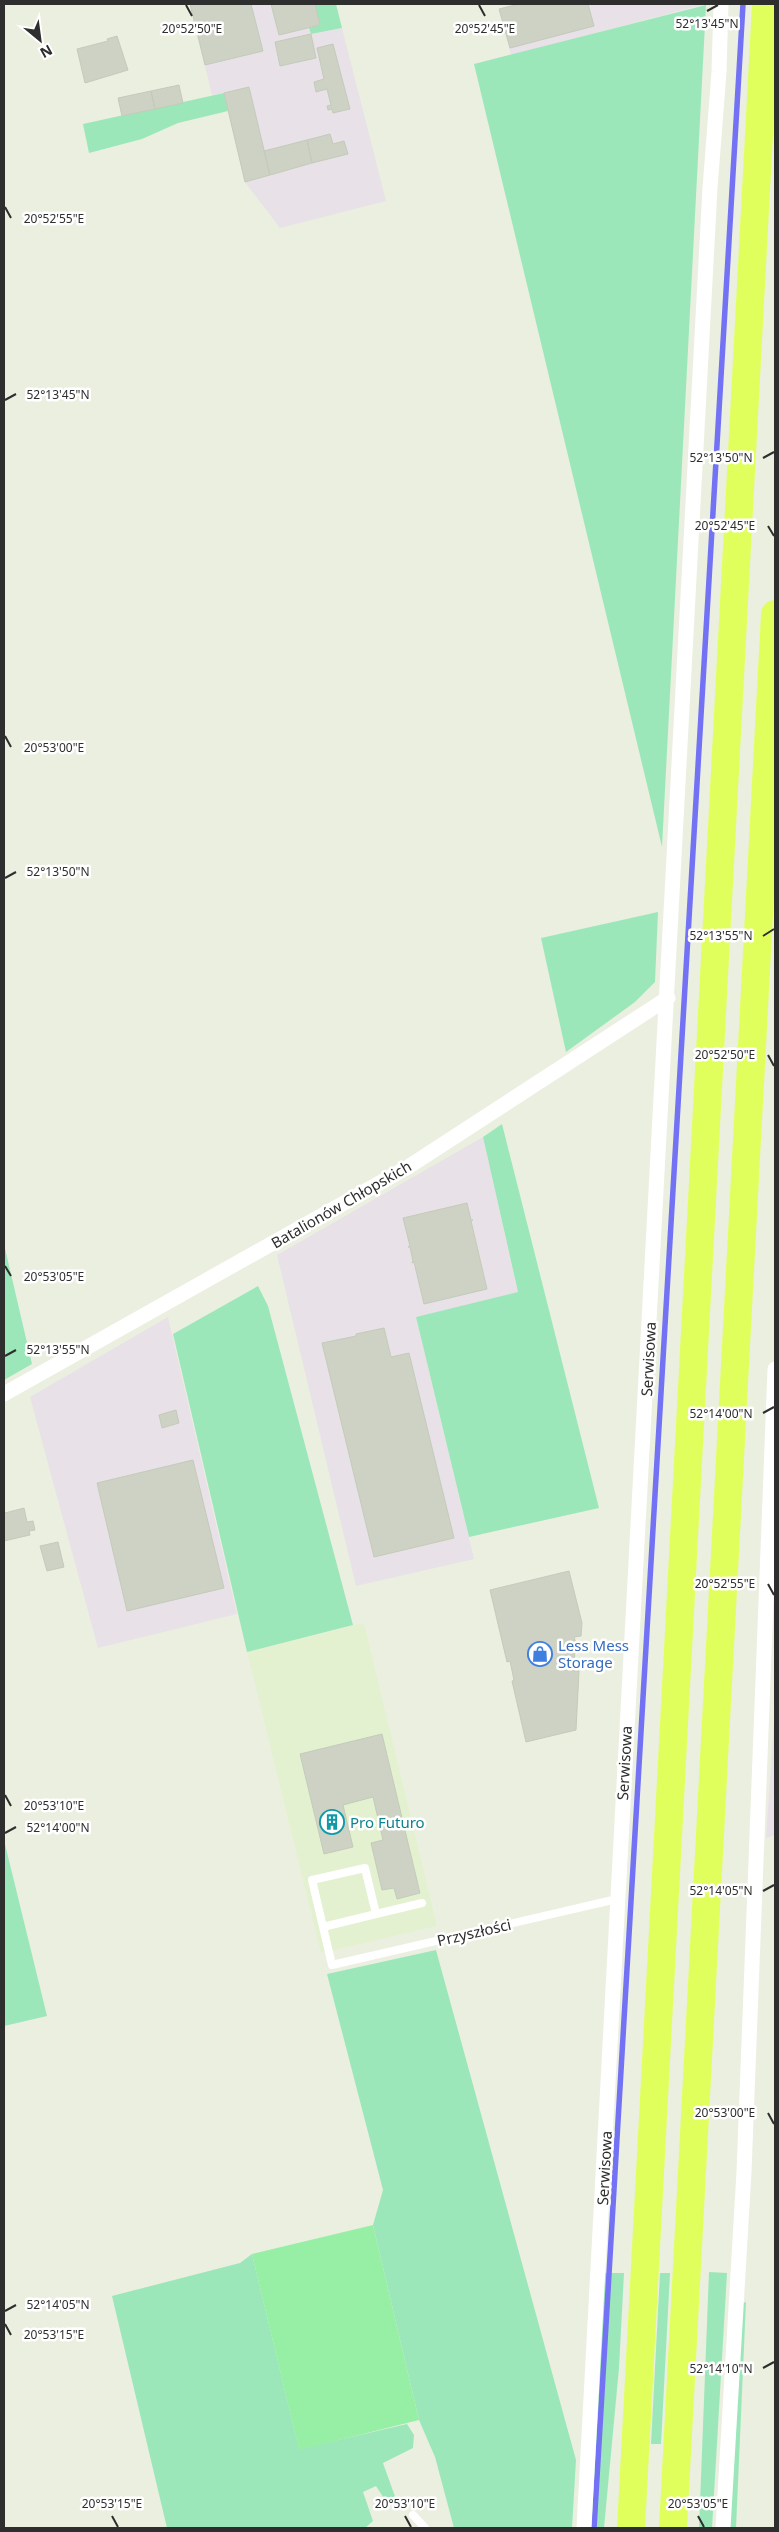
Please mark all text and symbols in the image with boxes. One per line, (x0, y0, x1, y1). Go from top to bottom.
north arrow (15, 15, 65, 65)
text: 52°13'45"N (675, 15, 739, 32)
text: 20°52'50"E (162, 20, 222, 37)
text: 20°52'45"E (455, 20, 515, 37)
text: N (37, 41, 56, 63)
text: 20°52'55"E (24, 210, 84, 227)
text: 52°13'45"N (26, 386, 90, 403)
text: 52°13'50"N (689, 449, 753, 466)
text: 20°52'45"E (695, 517, 755, 534)
text: 20°53'00"E (24, 739, 84, 756)
text: 52°13'50"N (26, 863, 90, 880)
text: 52°13'55"N (689, 927, 753, 944)
text: 20°52'50"E (695, 1046, 755, 1063)
street label: Batalionów Chłopskich (267, 1156, 415, 1252)
text: 20°53'05"E (24, 1268, 84, 1285)
street label: Serwisowa (636, 1321, 660, 1397)
text: 52°13'55"N (26, 1341, 90, 1358)
text: 52°14'00"N (689, 1405, 753, 1422)
text: 20°52'55"E (695, 1575, 755, 1592)
place label: Less Mess Storage (558, 1635, 629, 1672)
shop icon: Less Mess Storage (527, 1641, 553, 1667)
street label: Serwisowa (612, 1725, 636, 1801)
text: 20°53'10"E (24, 1797, 84, 1814)
building icon: Pro Futuro (319, 1809, 345, 1835)
place label: Pro Futuro (350, 1812, 425, 1832)
text: 52°14'00"N (26, 1819, 90, 1836)
text: 52°14'05"N (689, 1882, 753, 1899)
street label: Przyszłości (435, 1914, 513, 1950)
text: 20°53'00"E (695, 2104, 755, 2121)
street label: Serwisowa (592, 2130, 616, 2206)
text: 52°14'05"N (26, 2296, 90, 2313)
text: 20°53'15"E (24, 2326, 84, 2343)
text: 52°14'10"N (689, 2360, 753, 2377)
text: 20°53'15"E (82, 2495, 142, 2512)
text: 20°53'10"E (375, 2495, 435, 2512)
text: 20°53'05"E (668, 2495, 728, 2512)

